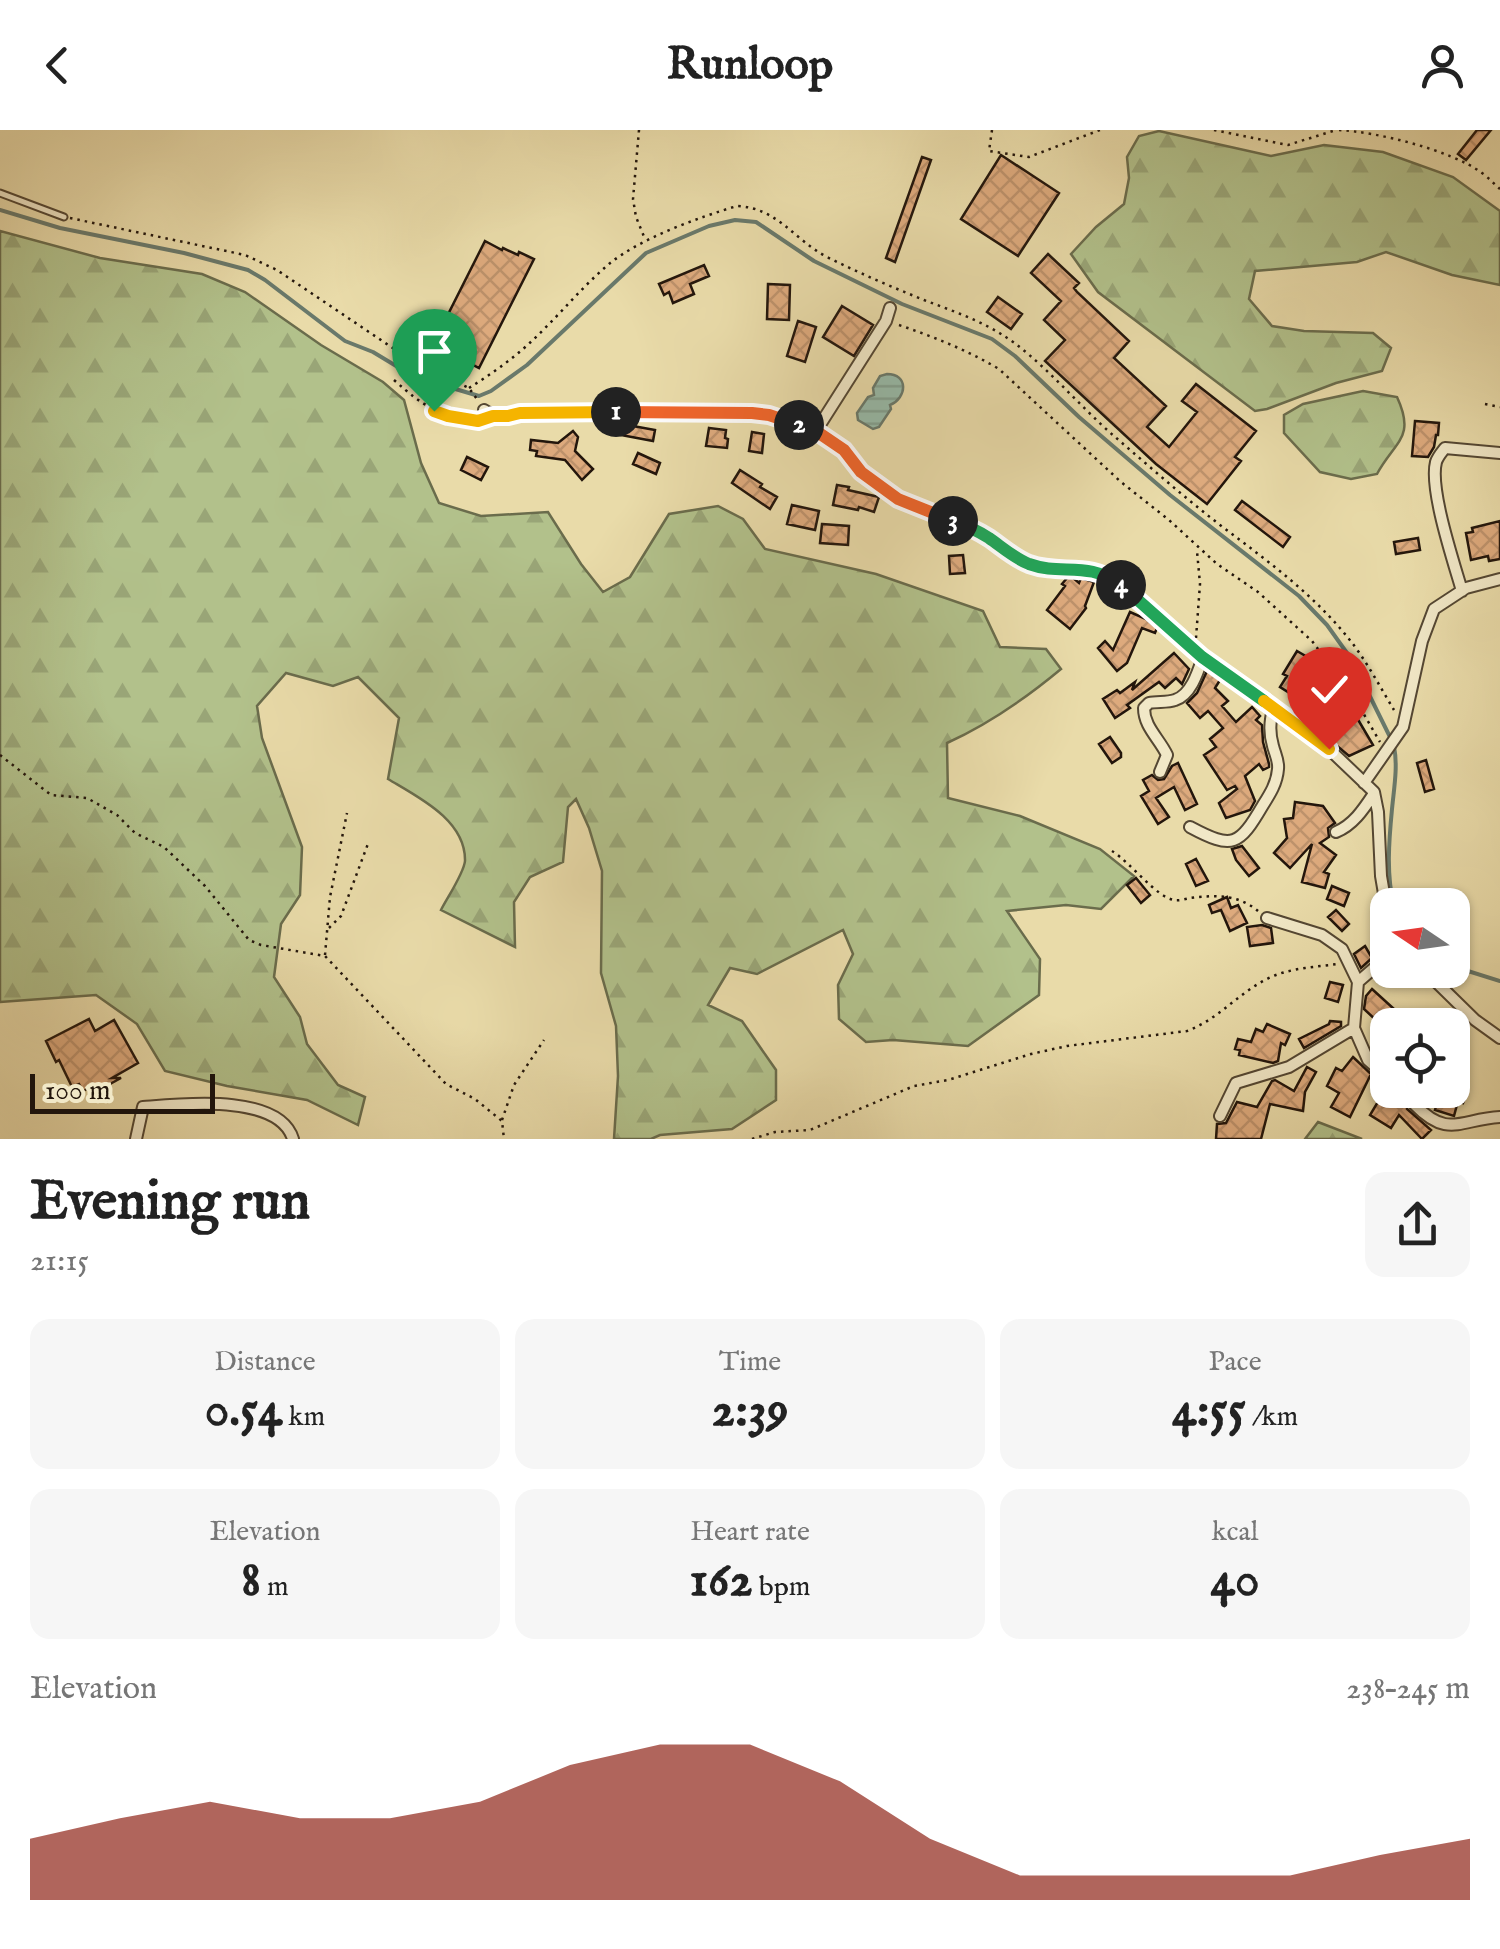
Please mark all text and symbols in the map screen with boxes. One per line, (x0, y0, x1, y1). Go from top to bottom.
text: Runloop (667, 37, 833, 94)
icon: back (30, 38, 85, 93)
icon: person (1415, 38, 1470, 93)
pin (392, 309, 477, 412)
icon: arrive (407, 324, 462, 379)
pin: 1 (591, 387, 641, 437)
text: 1 (611, 394, 621, 429)
pin: 2 (774, 400, 824, 450)
text: 2 (792, 407, 806, 442)
pin: 3 (928, 496, 978, 546)
text: 3 (948, 503, 958, 538)
pin: 4 (1096, 560, 1146, 610)
text: 4 (1114, 567, 1128, 602)
pin (1287, 647, 1372, 750)
icon: check (1302, 662, 1357, 717)
north arrow (1370, 888, 1470, 988)
map controls (1370, 888, 1470, 1108)
button: locate (1370, 1008, 1470, 1108)
scale bar (30, 1069, 215, 1114)
text: 100 m (45, 1074, 111, 1109)
text: Evening run (30, 1168, 310, 1238)
button: share (1365, 1172, 1470, 1277)
text: 21:15 (30, 1241, 89, 1282)
text: Distance (214, 1345, 316, 1380)
text: Time (719, 1345, 781, 1380)
text: Pace (1209, 1345, 1261, 1380)
text: 0.54 (205, 1380, 282, 1443)
text: 2:39 (711, 1380, 789, 1443)
text: 4:55 (1172, 1380, 1246, 1443)
text: km (282, 1400, 325, 1435)
text: /km (1246, 1400, 1298, 1435)
text: Elevation (209, 1515, 321, 1550)
text: Heart rate (690, 1515, 810, 1550)
text: kcal (1212, 1515, 1258, 1550)
text: 8 (241, 1550, 261, 1613)
text: 162 (690, 1550, 753, 1613)
text: 40 (1210, 1550, 1260, 1613)
text: m (261, 1570, 289, 1605)
text: bpm (753, 1570, 811, 1605)
text: Elevation (30, 1669, 157, 1710)
text: 238–245 m (1346, 1669, 1470, 1710)

